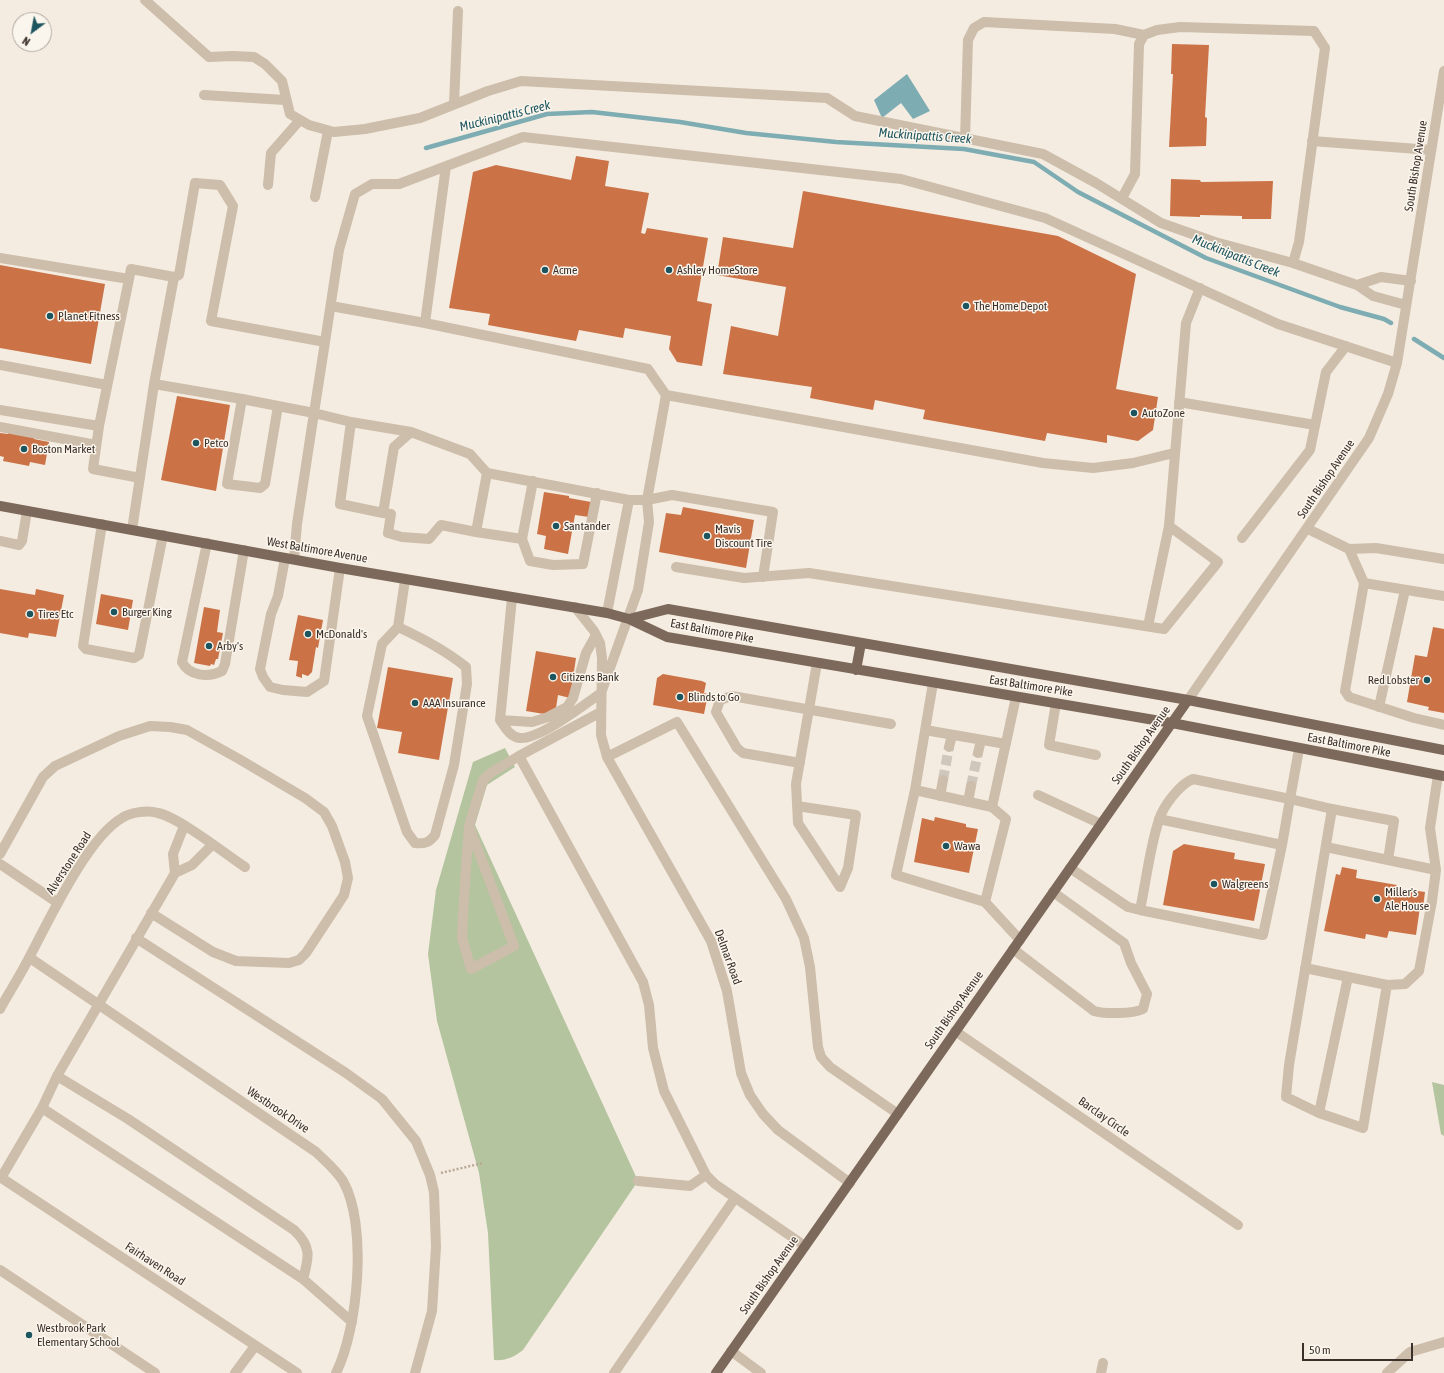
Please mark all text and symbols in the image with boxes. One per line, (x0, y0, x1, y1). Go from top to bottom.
north arrow (12, 12, 52, 52)
text: N (20, 35, 32, 48)
water label: Muckinipattis Creek (458, 97, 552, 135)
street label: South Bishop Avenue (1402, 119, 1430, 213)
water label: Muckinipattis Creek (878, 125, 972, 147)
water label: Muckinipattis Creek (1190, 231, 1282, 281)
place label: Acme (553, 263, 577, 277)
place label: Ashley HomeStore (677, 263, 758, 277)
marker: Acme (540, 265, 550, 275)
marker: Ashley HomeStore (664, 265, 674, 275)
place label: The Home Depot (974, 299, 1047, 313)
marker: The Home Depot (961, 301, 971, 311)
place label: Planet Fitness (58, 309, 120, 323)
marker: Planet Fitness (45, 311, 55, 321)
place label: AutoZone (1142, 406, 1185, 420)
marker: AutoZone (1129, 408, 1139, 418)
place label: Petco (204, 436, 229, 450)
street label: South Bishop Avenue (1294, 437, 1358, 521)
marker: Petco (191, 438, 201, 448)
place label: Boston Market (32, 442, 95, 456)
marker: Boston Market (19, 444, 29, 454)
place label: Santander (564, 519, 610, 533)
marker: Santander (551, 521, 561, 531)
place label: Mavis Discount Tire (715, 522, 772, 550)
marker: Mavis Discount Tire (702, 531, 712, 541)
street label: West Baltimore Avenue (266, 534, 368, 566)
place label: Burger King (122, 605, 172, 619)
place label: Tires Etc (38, 607, 74, 621)
marker: Burger King (109, 607, 119, 617)
marker: Tires Etc (25, 609, 35, 619)
street label: East Baltimore Pike (669, 616, 755, 646)
place label: McDonald's (316, 627, 367, 641)
marker: McDonald's (303, 629, 313, 639)
place label: Arby's (217, 639, 243, 653)
marker: Arby's (204, 641, 214, 651)
place label: Citizens Bank (561, 670, 619, 684)
marker: Citizens Bank (548, 672, 558, 682)
street label: East Baltimore Pike (988, 672, 1074, 700)
place label: Red Lobster (1368, 673, 1419, 687)
marker: Red Lobster (1422, 675, 1432, 685)
place label: Blinds to Go (688, 690, 740, 704)
marker: Blinds to Go (675, 692, 685, 702)
place label: AAA Insurance (423, 696, 486, 710)
marker: AAA Insurance (410, 698, 420, 708)
street label: South Bishop Avenue (1109, 703, 1173, 787)
street label: East Baltimore Pike (1306, 730, 1392, 760)
street label: Alverstone Road (43, 829, 95, 897)
place label: Wawa (954, 839, 981, 853)
marker: Wawa (941, 841, 951, 851)
place label: Walgreens (1222, 877, 1269, 891)
marker: Walgreens (1209, 879, 1219, 889)
place label: Miller's Ale House (1385, 885, 1429, 913)
marker: Miller's Ale House (1372, 894, 1382, 904)
street label: Delmar Road (711, 927, 745, 987)
street label: South Bishop Avenue (922, 968, 986, 1052)
street label: Westbrook Drive (244, 1084, 312, 1136)
street label: Barclay Circle (1076, 1094, 1132, 1140)
street label: South Bishop Avenue (737, 1233, 801, 1317)
street label: Fairhaven Road (122, 1239, 188, 1289)
place label: Westbrook Park Elementary School (37, 1321, 119, 1349)
marker: Westbrook Park Elementary School (24, 1330, 34, 1340)
scale bar (1304, 1335, 1415, 1361)
text: 50 m (1309, 1343, 1331, 1357)

